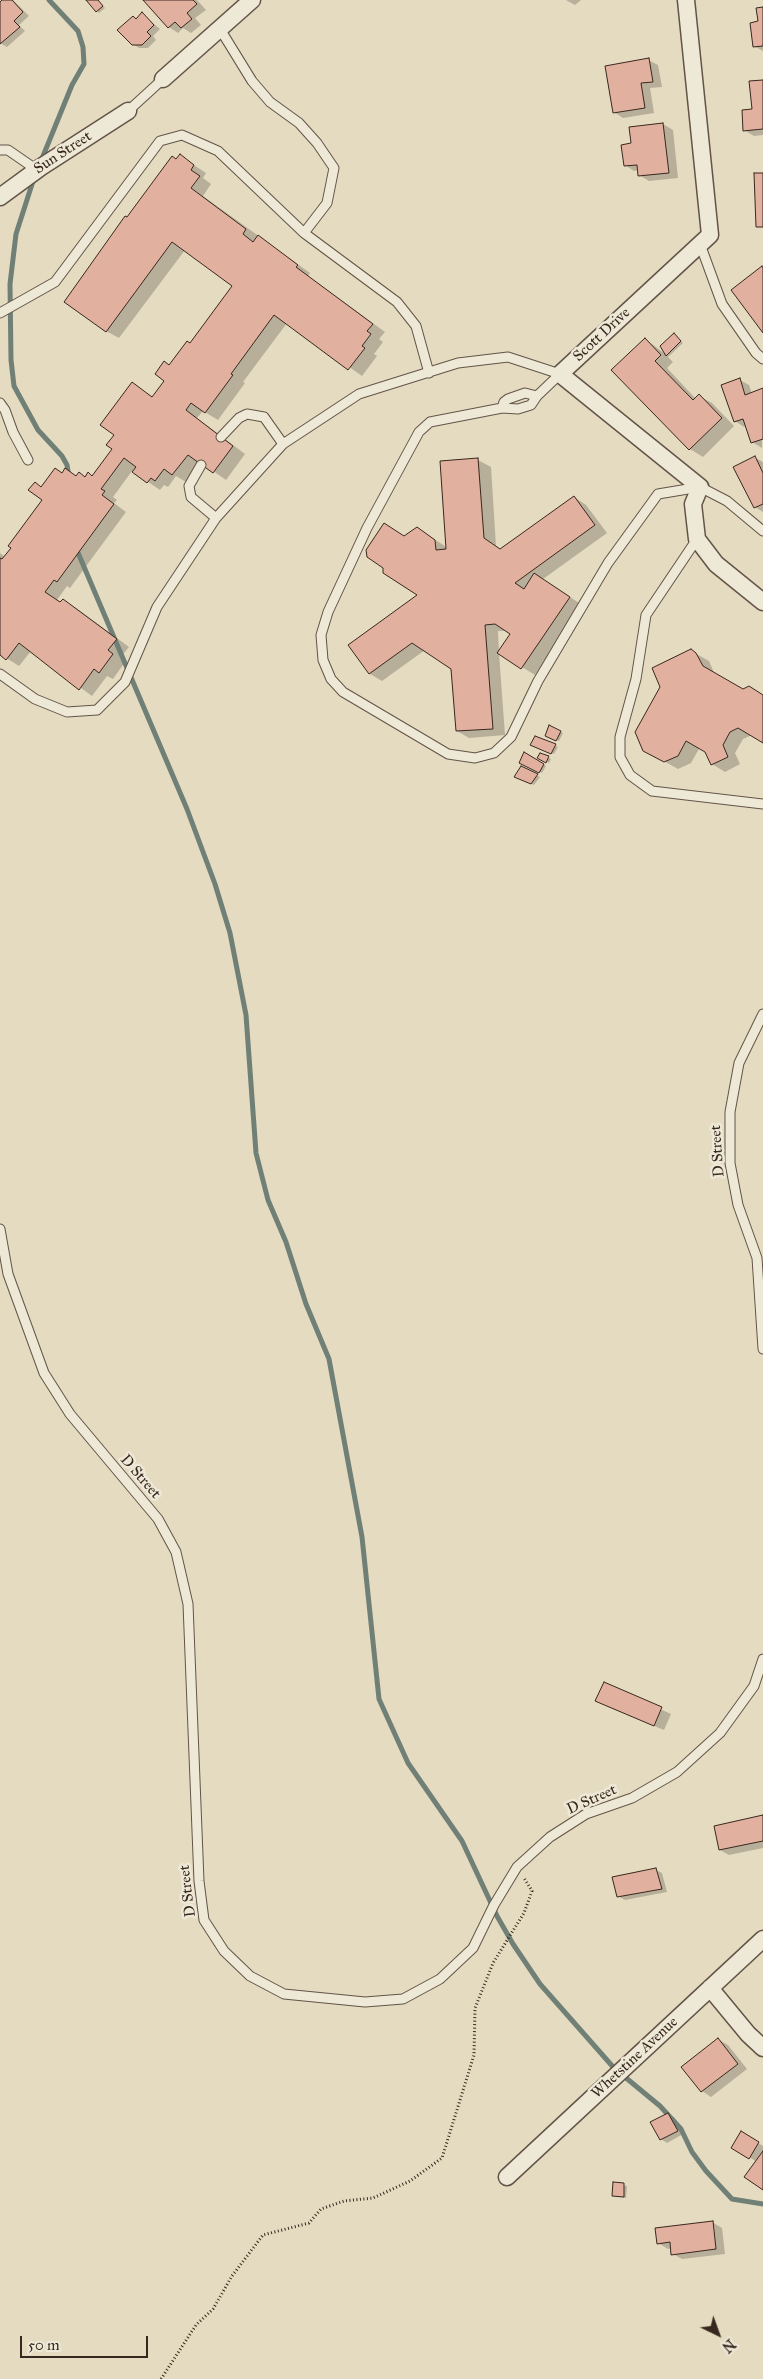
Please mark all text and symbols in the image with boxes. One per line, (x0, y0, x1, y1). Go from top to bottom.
street label: Sun Street (31, 128, 95, 178)
street label: Scott Drive (570, 304, 634, 366)
street label: D Street (707, 1124, 729, 1178)
street label: D Street (116, 1451, 164, 1503)
street label: D Street (564, 1781, 620, 1819)
street label: D Street (176, 1864, 200, 1918)
street label: Whetstine Avenue (588, 2013, 682, 2103)
north arrow (693, 2309, 743, 2359)
scale bar (22, 2326, 150, 2358)
text: N (718, 2335, 738, 2356)
text: 50 m (28, 2336, 60, 2354)

